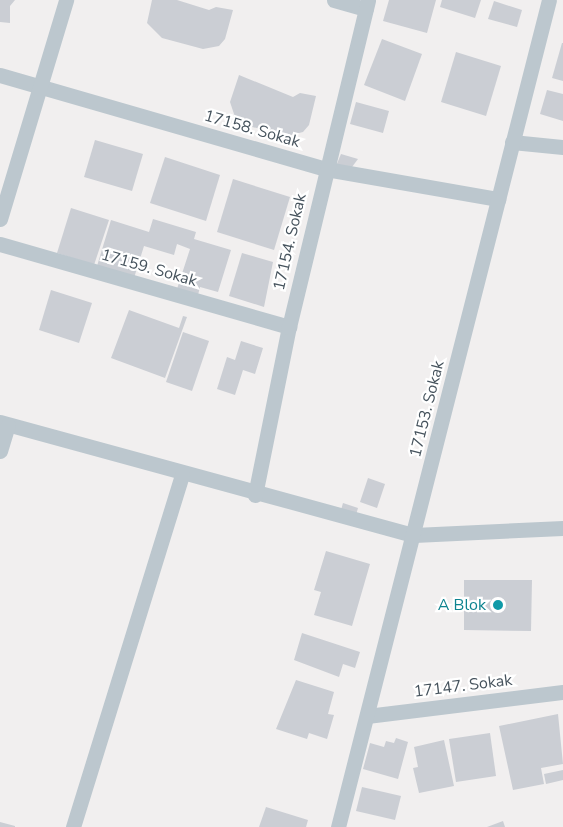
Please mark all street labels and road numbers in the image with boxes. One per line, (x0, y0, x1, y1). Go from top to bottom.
street label: 17158. Sokak (202, 106, 302, 152)
street label: 17154. Sokak (270, 192, 310, 292)
street label: 17159. Sokak (99, 245, 199, 291)
street label: 17153. Sokak (406, 359, 448, 459)
street label: 17147. Sokak (413, 670, 513, 702)

